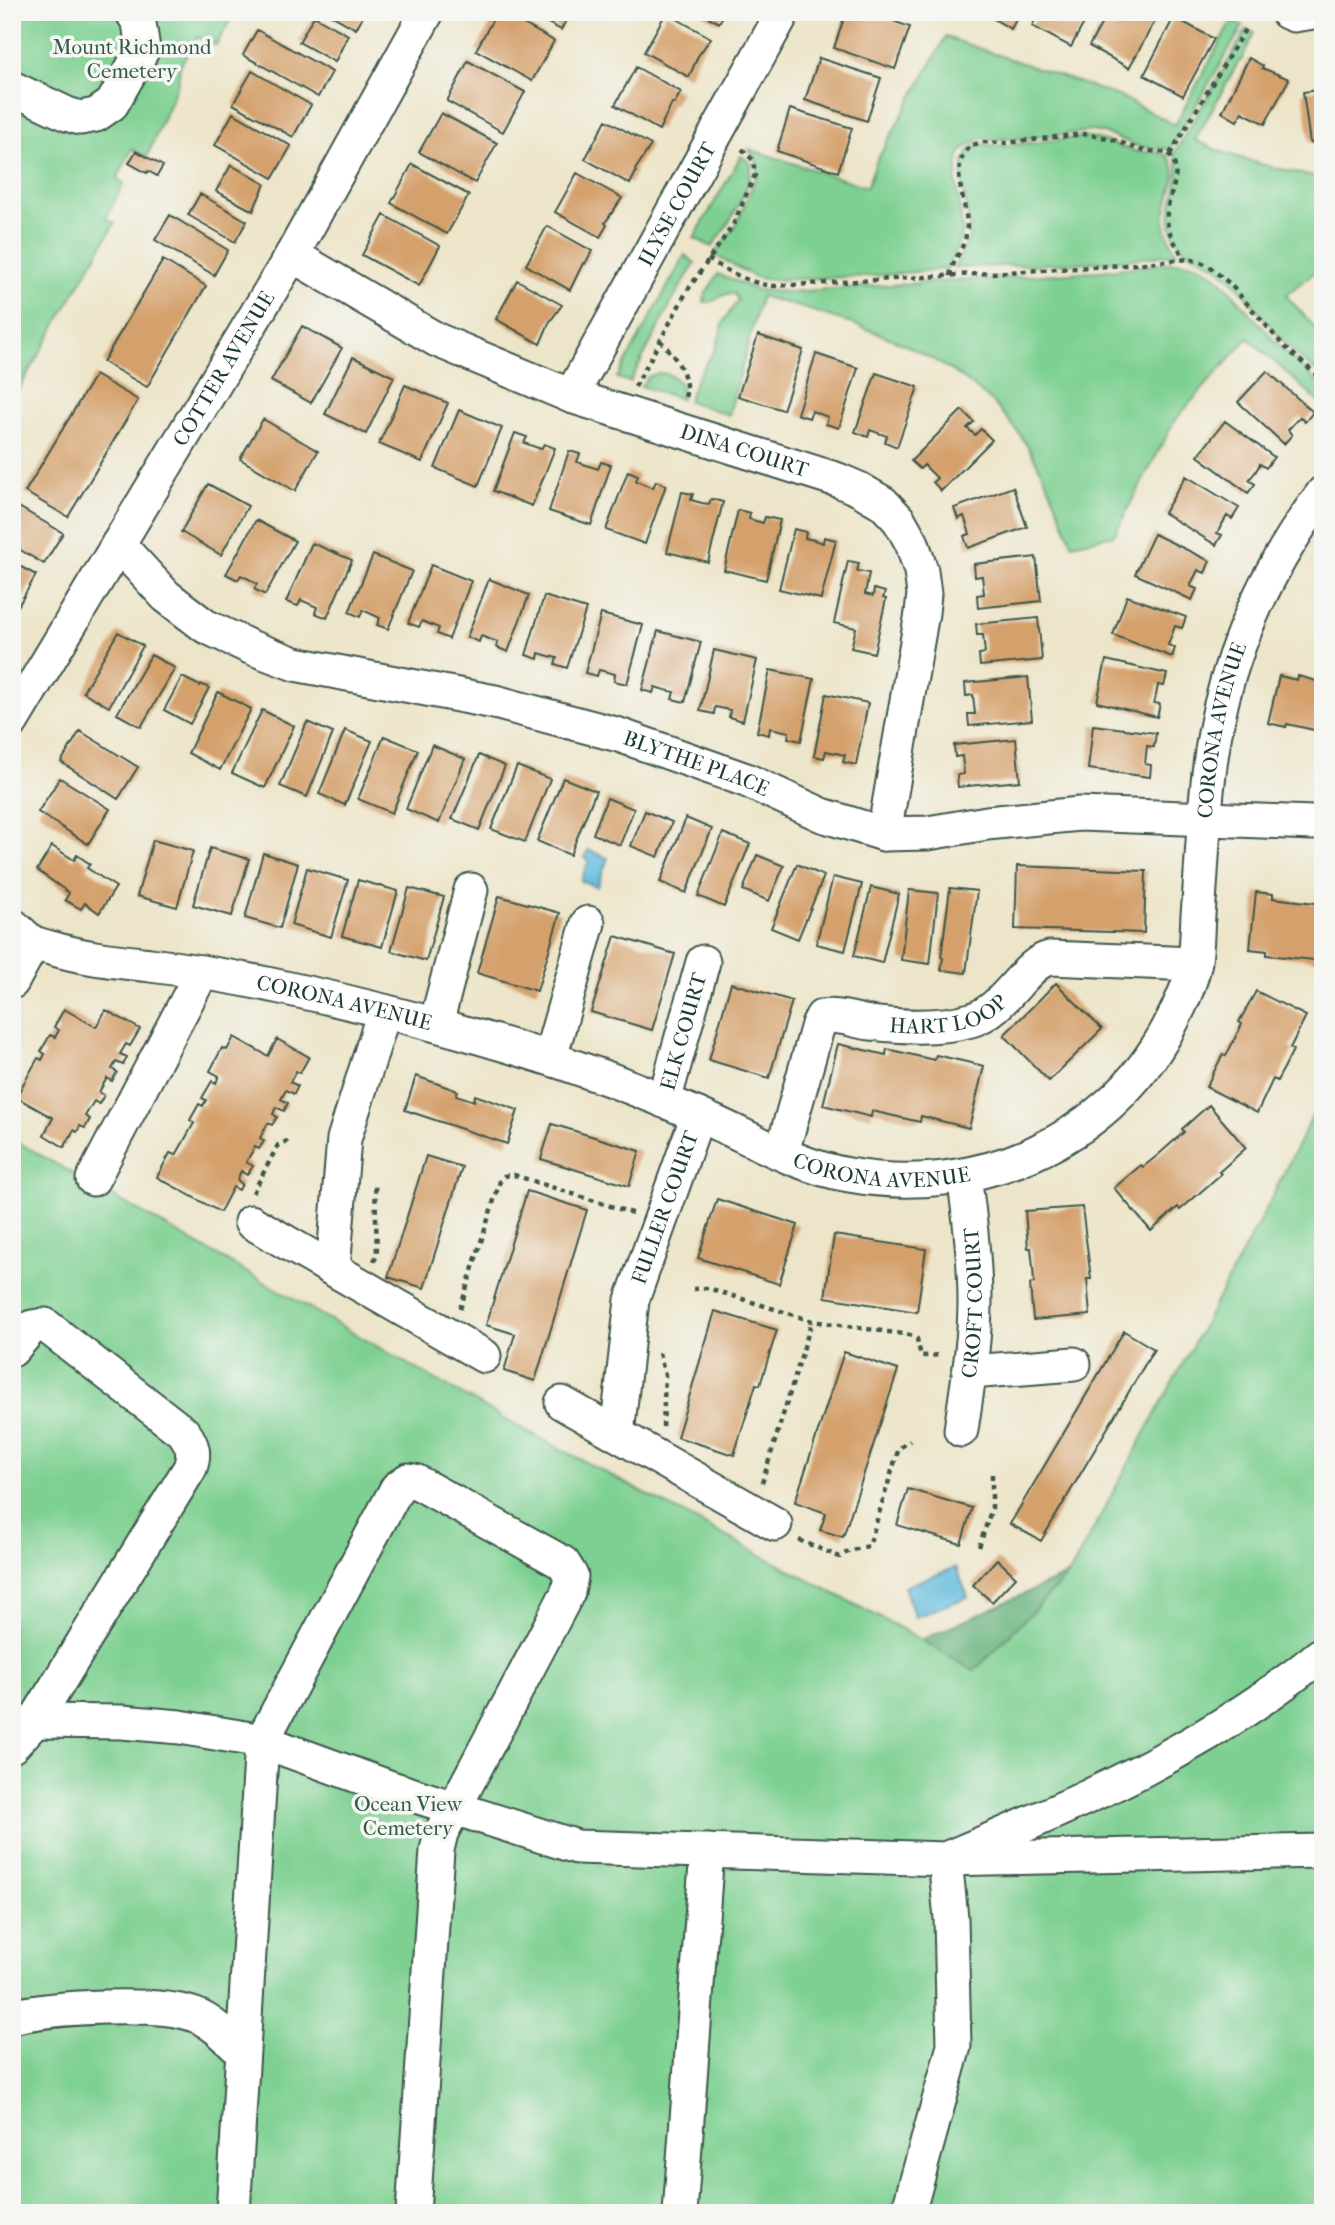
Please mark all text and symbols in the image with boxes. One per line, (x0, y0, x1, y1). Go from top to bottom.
park label: Mount Richmond Cemetery (53, 35, 212, 83)
street label: ILYSE COURT (633, 137, 721, 270)
street label: COTTER AVENUE (168, 287, 279, 450)
street label: DINA COURT (677, 419, 812, 482)
street label: CORONA AVENUE (1193, 639, 1251, 819)
street label: BLYTHE PLACE (620, 726, 773, 801)
street label: ELK COURT (656, 969, 712, 1093)
street label: CORONA AVENUE (255, 970, 435, 1035)
street label: HART LOOP (889, 989, 1012, 1038)
street label: FULLER COURT (627, 1127, 704, 1287)
street label: CORONA AVENUE (790, 1148, 973, 1192)
street label: CROFT COURT (957, 1226, 987, 1380)
park label: Ocean View Cemetery (354, 1792, 463, 1840)

